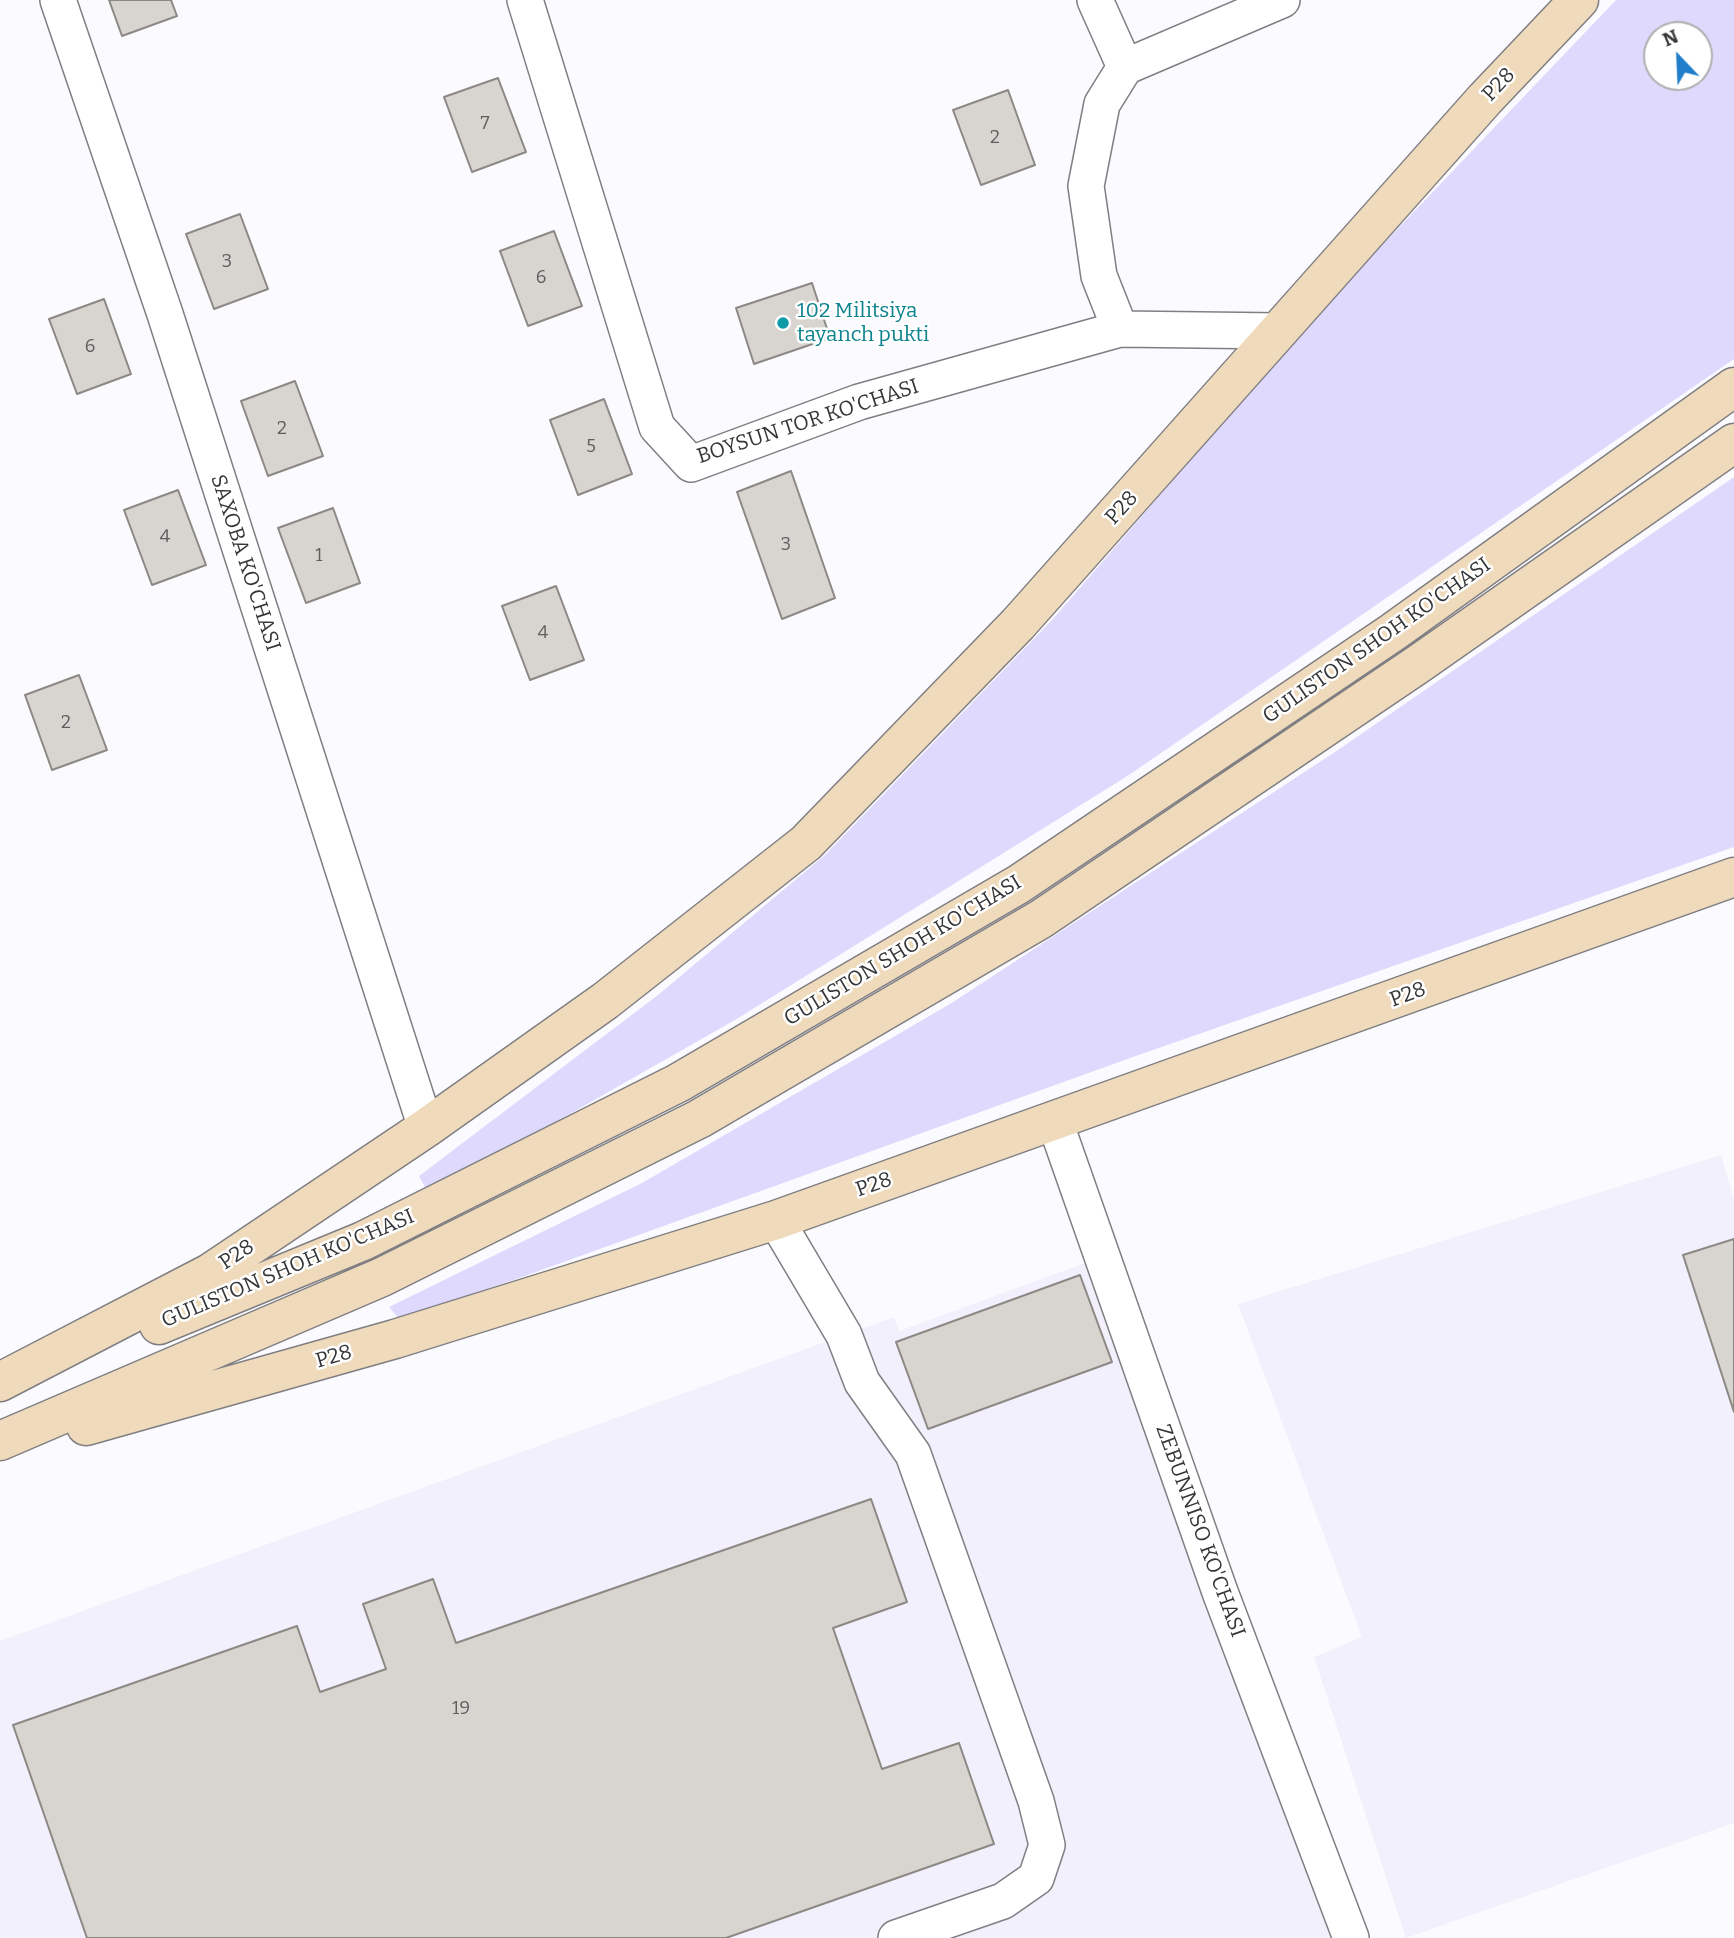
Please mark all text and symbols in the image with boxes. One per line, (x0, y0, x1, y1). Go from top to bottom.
north arrow (1643, 21, 1713, 91)
text: N (1659, 25, 1682, 52)
street label: Р28 (1477, 63, 1521, 107)
house number: 7 (480, 113, 490, 135)
house number: 2 (990, 127, 1000, 149)
house number: 3 (222, 251, 232, 273)
house number: 6 (536, 267, 546, 289)
place label: 102 Militsiya tayanch pukti (797, 298, 929, 348)
marker: 102 Militsiya tayanch pukti (775, 315, 791, 331)
house number: 6 (85, 336, 95, 358)
street label: BOYSUN TOR KO'CHASI (694, 374, 922, 470)
house number: 2 (277, 418, 287, 440)
house number: 5 (586, 436, 596, 458)
street label: SAXOBA KO'CHASI (205, 472, 285, 654)
street label: Р28 (1100, 486, 1144, 530)
house number: 4 (160, 526, 170, 548)
house number: 3 (781, 534, 791, 556)
house number: 1 (315, 545, 323, 567)
street label: GULISTON SHOH KO'CHASI (1258, 553, 1496, 729)
house number: 4 (538, 622, 548, 644)
house number: 2 (61, 712, 71, 734)
street label: GULISTON SHOH KO'CHASI (780, 870, 1026, 1032)
street label: Р28 (1387, 977, 1429, 1013)
street label: Р28 (853, 1167, 895, 1203)
street label: GULISTON SHOH KO'CHASI (158, 1204, 418, 1334)
street label: P28 (215, 1234, 259, 1276)
street label: Р28 (313, 1340, 355, 1374)
street label: ZEBUNNISO KO'CHASI (1150, 1421, 1250, 1641)
house number: 19 (452, 1698, 470, 1720)

